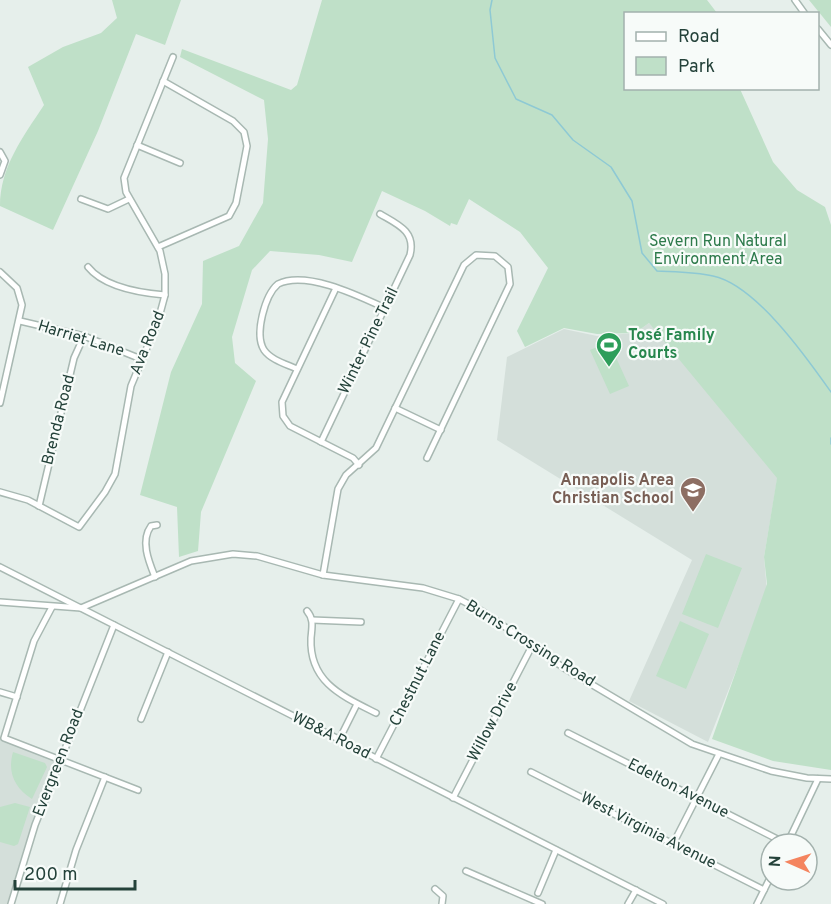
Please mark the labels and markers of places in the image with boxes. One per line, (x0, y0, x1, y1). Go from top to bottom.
place label: Tosé Family Courts (628, 326, 715, 364)
sports icon: Tosé Family Courts (594, 330, 624, 368)
place label: Annapolis Area Christian School (552, 471, 674, 509)
school or university icon: Annapolis Area Christian School (678, 475, 708, 513)

